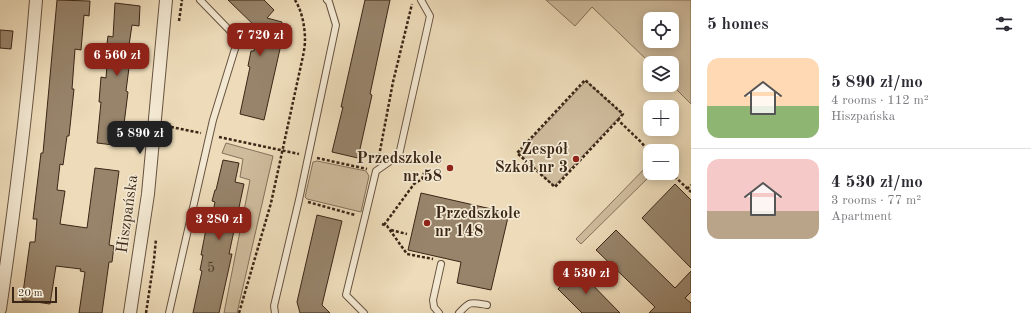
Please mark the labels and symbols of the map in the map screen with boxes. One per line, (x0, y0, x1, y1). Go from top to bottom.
pin: 7 720 zł (219, 23, 301, 57)
pin: 6 560 zł (76, 43, 158, 77)
pin: 5 890 zł (99, 121, 181, 155)
place label: Zespół Szkół nr 3 (495, 142, 568, 176)
place label: Przedszkole nr 58 (357, 151, 442, 185)
marker: Zespół Szkół nr 3 (571, 154, 581, 164)
marker: Przedszkole nr 58 (445, 163, 455, 173)
street label: Hiszpańska (115, 174, 141, 254)
place label: Przedszkole nr 148 (435, 206, 520, 240)
pin: 3 280 zł (178, 207, 260, 241)
marker: Przedszkole nr 148 (422, 218, 432, 228)
house number: 5 (207, 261, 215, 275)
pin: 4 530 zł (545, 261, 627, 295)
scale bar (12, 285, 57, 304)

